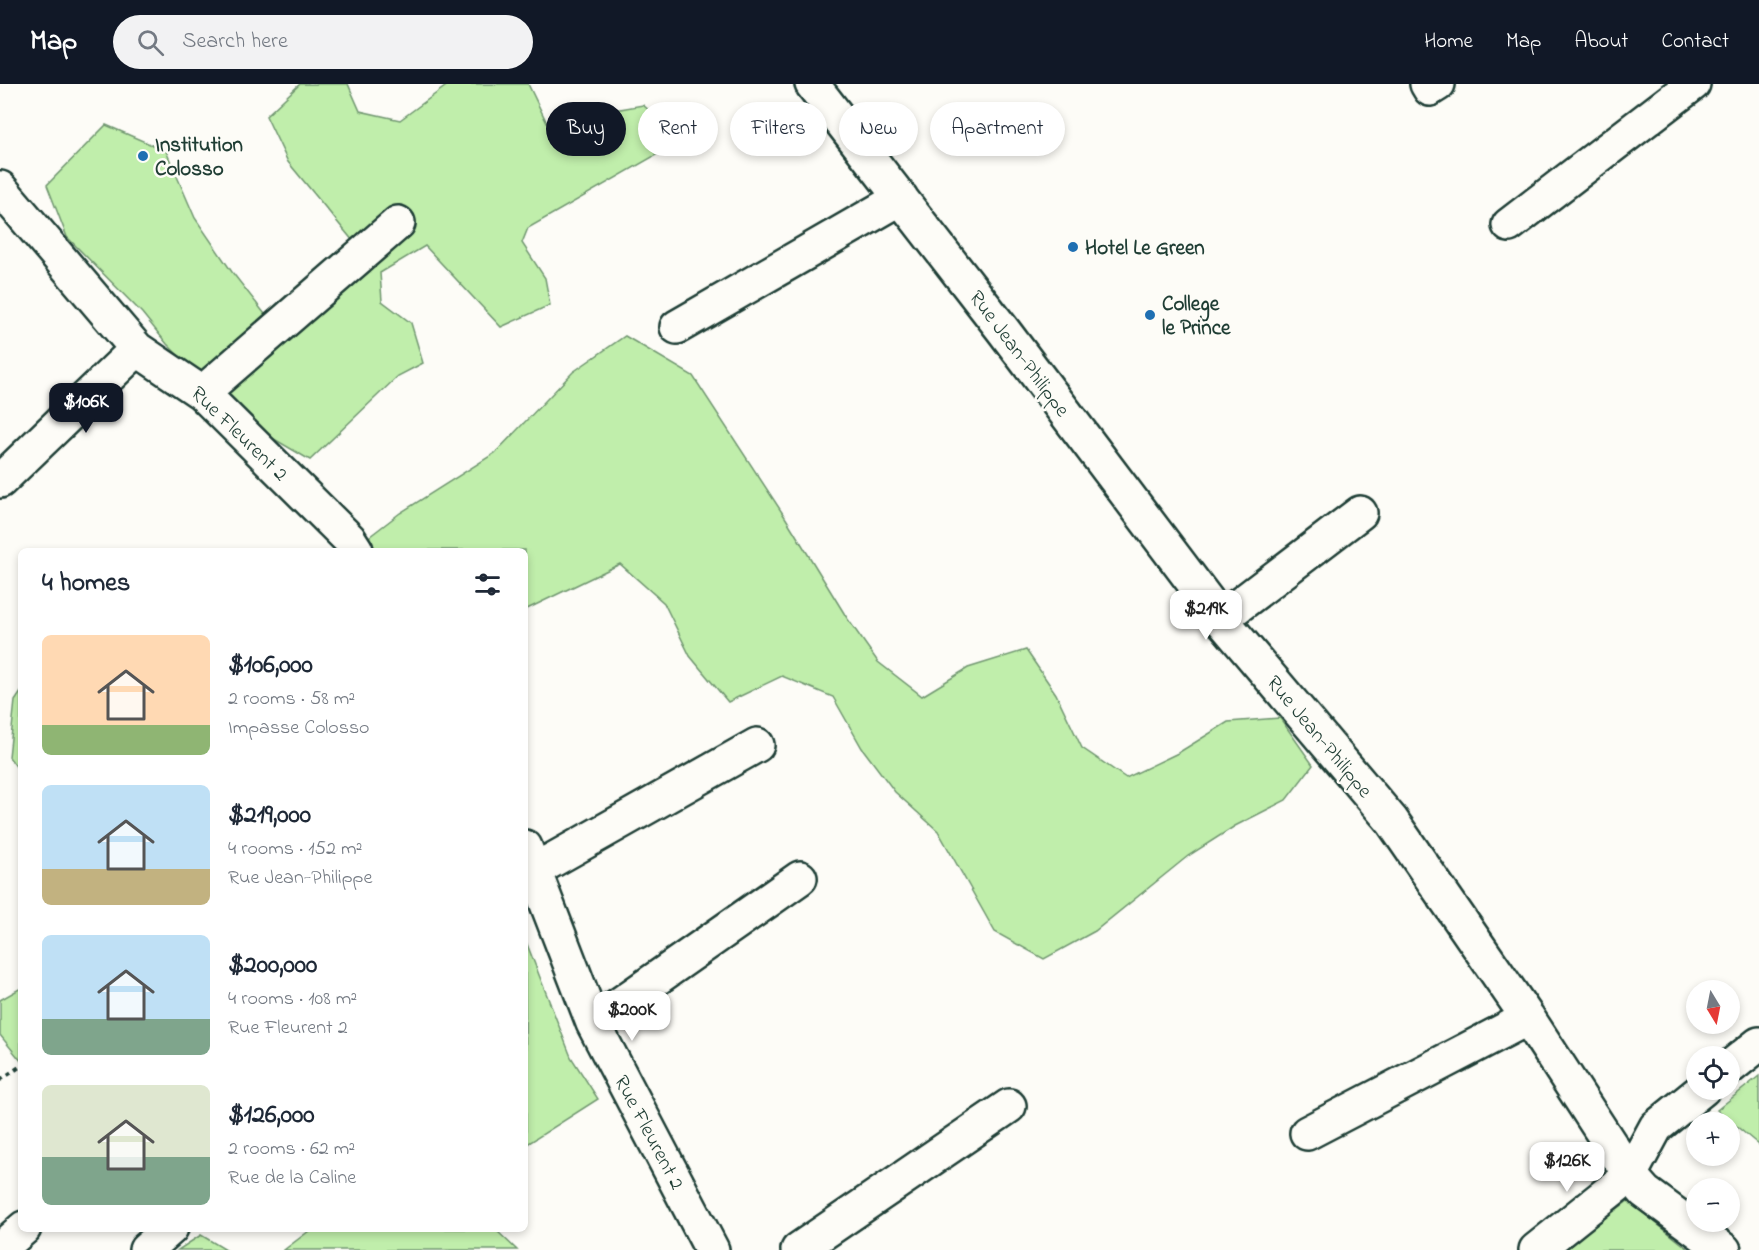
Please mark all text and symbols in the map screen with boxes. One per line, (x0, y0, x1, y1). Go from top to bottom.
search box (113, 15, 533, 69)
text: Map (30, 22, 77, 63)
icon: search (134, 26, 167, 59)
text: Search here (182, 26, 288, 58)
text: Home (1424, 27, 1473, 57)
text: Map (1506, 27, 1541, 57)
text: About (1574, 27, 1628, 57)
text: Contact (1661, 27, 1729, 57)
chip: Buy (546, 102, 626, 156)
chip: Rent (638, 102, 718, 156)
chip: Filters (730, 102, 827, 156)
chip: New (839, 102, 918, 156)
chip: Apartment (930, 102, 1065, 156)
place label: Institution Colosso (155, 131, 243, 185)
marker: Institution Colosso (136, 149, 150, 163)
place label: Hotel Le Green (1085, 234, 1205, 264)
marker: Hotel Le Green (1066, 240, 1080, 254)
street label: Rue Jean-Philippe (961, 285, 1076, 424)
place label: College le Prince (1162, 290, 1231, 344)
marker: College le Prince (1143, 308, 1157, 322)
street label: Rue Fleurent 2 (183, 380, 294, 489)
pin: $106K (44, 383, 128, 434)
text: $106K (63, 388, 109, 417)
text: 4 homes (42, 565, 130, 603)
icon: filters (471, 568, 504, 601)
pin: $219K (1164, 590, 1248, 641)
text: $219K (1184, 595, 1228, 624)
text: $106,000 (228, 647, 313, 685)
icon: home (90, 659, 162, 731)
street label: Rue Jean-Philippe (1258, 670, 1379, 805)
text: 2 rooms · 58 m² (228, 685, 355, 714)
text: Impasse Colosso (228, 714, 370, 743)
text: $219,000 (228, 797, 311, 835)
icon: home (90, 809, 162, 881)
text: 4 rooms · 152 m² (228, 835, 362, 864)
text: Rue Jean-Philippe (228, 864, 372, 893)
text: $200,000 (228, 947, 317, 985)
icon: home (90, 959, 162, 1031)
north arrow (1686, 980, 1740, 1034)
map controls (1686, 980, 1740, 1232)
text: 4 rooms · 108 m² (228, 985, 357, 1014)
pin: $200K (590, 991, 674, 1042)
text: $200K (607, 996, 657, 1025)
text: Rue Fleurent 2 (228, 1014, 348, 1043)
button: locate (1686, 1046, 1740, 1100)
street label: Rue Fleurent 2 (605, 1070, 691, 1195)
text: $126,000 (228, 1097, 315, 1135)
icon: home (90, 1109, 162, 1181)
button: + (1686, 1112, 1740, 1166)
text: 2 rooms · 62 m² (228, 1135, 355, 1164)
pin: $126K (1525, 1142, 1609, 1193)
text: $126K (1544, 1147, 1590, 1176)
text: Rue de la Caline (228, 1164, 356, 1193)
button: − (1686, 1178, 1740, 1232)

